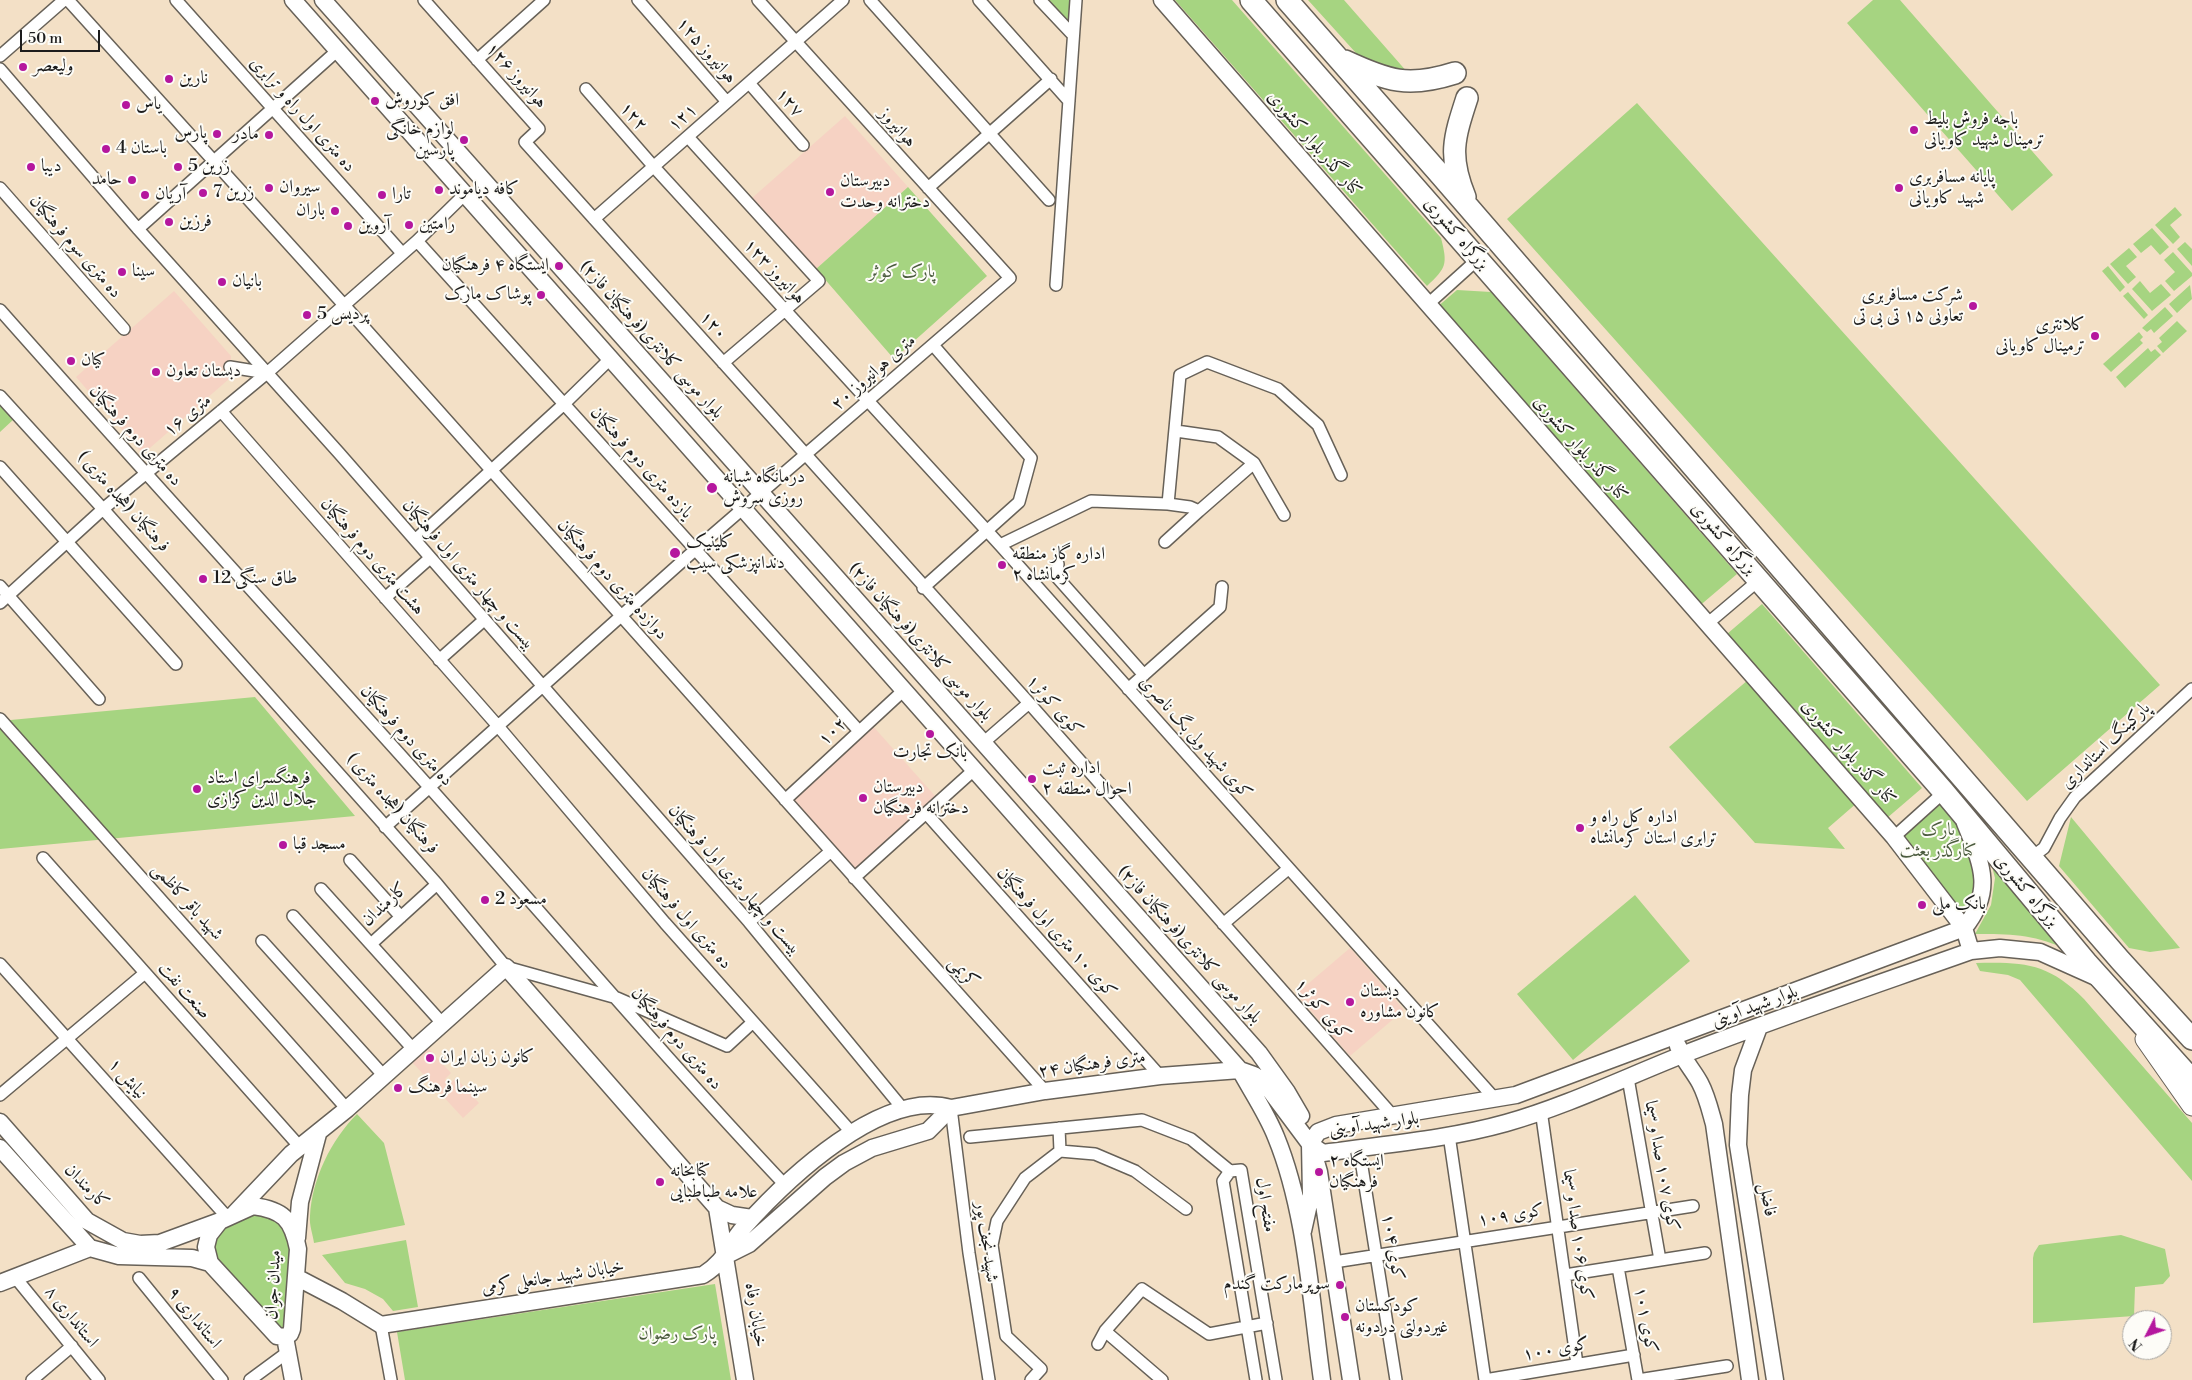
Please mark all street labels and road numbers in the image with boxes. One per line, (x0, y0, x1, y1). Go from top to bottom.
street label: هوانیروز ۱۲۵ (671, 13, 741, 89)
street label: هوانیروز ۱۲۶ (481, 39, 551, 113)
street label: ده متری اول راه و ترابری (244, 53, 360, 177)
street label: ۱۲۷ (770, 84, 808, 122)
street label: کنار گذر بلوار کشوری (1262, 87, 1366, 201)
street label: ۱۲۲ (614, 98, 652, 136)
street label: ۱۲۱ (664, 99, 702, 137)
street label: هوانیروز (874, 104, 920, 152)
street label: ده متری سوم فرهنگیان (24, 191, 126, 303)
street label: بزرگراه کشوری (1419, 193, 1493, 275)
street label: ۱۲۳ هوانیروز (738, 235, 810, 309)
street label: بلوار موسی کلانتری(فرهنگیان فاز۲) (574, 256, 728, 424)
street label: ۱۲۰ (694, 307, 732, 345)
street label: ۲۰ متری هوانیروز (827, 330, 921, 416)
street label: ده متری دوم فرهنگیان (84, 381, 186, 491)
street label: ۱۶ متری (160, 390, 216, 442)
street label: کنار گذر بلوار کشوری (1528, 392, 1632, 506)
street label: یازده متری دوم فرهنگیان (585, 402, 697, 524)
street label: فرهنگیان (هجده متری ) (72, 447, 174, 557)
street label: هشت متری دوم فرهنگیان (315, 494, 429, 620)
street label: بیست و چهار متری اول فرهنگیان (397, 495, 539, 655)
street label: بزرگراه کشوری (1686, 498, 1760, 580)
street label: دوازده متری دوم فرهنگیان (552, 515, 672, 645)
street label: بلوار موسی کلانتری(فرهنگیان فاز۲) (843, 558, 997, 726)
street label: کوی کوثر۱ (1021, 671, 1087, 741)
street label: کوی شهید ولی بگ ناصری (1134, 672, 1256, 804)
street label: ده متری دوم فرهنگیان (355, 681, 457, 791)
street label: کنار گذر بلوار کشوری (1796, 696, 1900, 810)
street label: پارکینگ استانداری (2057, 698, 2155, 794)
street label: ۱۰۲ (814, 713, 852, 751)
street label: فرهنگیان (هجده متری ) (341, 749, 443, 859)
street label: بیست و چهار متری اول فرهنگیان (663, 800, 805, 960)
street label: بزرگراه کشوری (1989, 850, 2063, 932)
street label: شهید باقر کاظمی (147, 859, 227, 945)
street label: بلوار موسی کلانتری(فرهنگیان فاز۲) (1112, 861, 1266, 1029)
street label: کوی ۱۰ متری اول فرهنگیان (991, 863, 1121, 1003)
street label: ده متری اول فرهنگیان (636, 864, 736, 974)
street label: کارمندان (357, 879, 413, 931)
street label: کریمی (943, 953, 983, 993)
street label: صنعت نفت (153, 958, 215, 1024)
street label: کوی کوثر۱ (1289, 975, 1355, 1045)
street label: بلوار شهید آوینی (1709, 981, 1801, 1033)
street label: ده متری دوم فرهنگیان (626, 983, 726, 1095)
street label: ۲۴ متری فرهنگیان (1037, 1047, 1147, 1083)
street label: نیایش ۱ (103, 1054, 151, 1104)
street label: کوی ۱۰۷ صدا و سیما (1639, 1099, 1683, 1233)
street label: بلوار شهید آوینی (1328, 1108, 1420, 1142)
street label: کارمندان (59, 1160, 113, 1214)
street label: کوی ۱۰۶ صدا و سیما (1557, 1168, 1597, 1302)
street label: مفتح اول (1250, 1176, 1280, 1234)
street label: فاضل (1754, 1182, 1780, 1218)
street label: شهید نجف پور (970, 1200, 1002, 1284)
street label: کوی ۱۰۹ (1476, 1200, 1546, 1232)
street label: کوی ۱۰۴ (1376, 1212, 1408, 1282)
street label: میدان جوان (261, 1249, 287, 1321)
street label: خیابان شهید جانعلی کرمی (480, 1256, 626, 1300)
street label: خیابان رفاه (739, 1281, 771, 1349)
street label: استانداری ۸ (39, 1282, 103, 1352)
street label: استانداری ۹ (162, 1283, 226, 1353)
street label: کوی ۱۰۱ (1629, 1285, 1661, 1355)
street label: کوی ۱۰۰ (1521, 1334, 1591, 1366)

